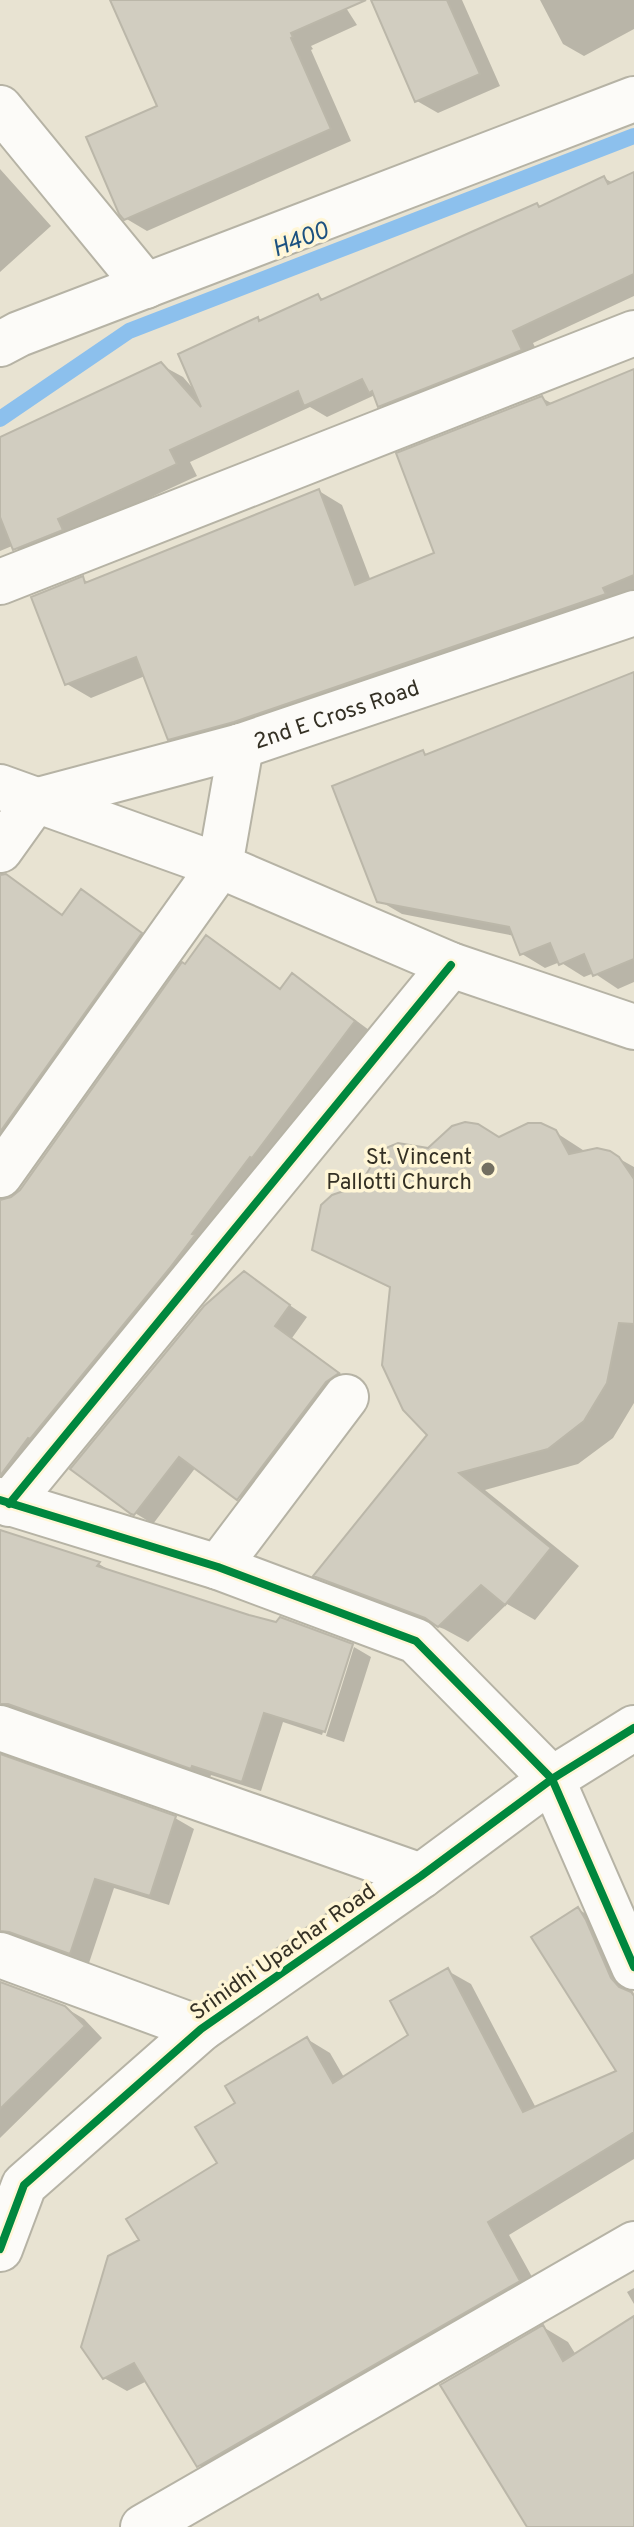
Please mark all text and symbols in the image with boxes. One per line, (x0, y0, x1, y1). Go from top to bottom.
water label: H400 (268, 216, 334, 265)
street label: 2nd E Cross Road (251, 676, 423, 757)
place label: St. Vincent Pallotti Church (326, 1145, 472, 1197)
marker: St. Vincent Pallotti Church (479, 1160, 497, 1178)
street label: Srinidhi Upachar Road (185, 1879, 381, 2027)

